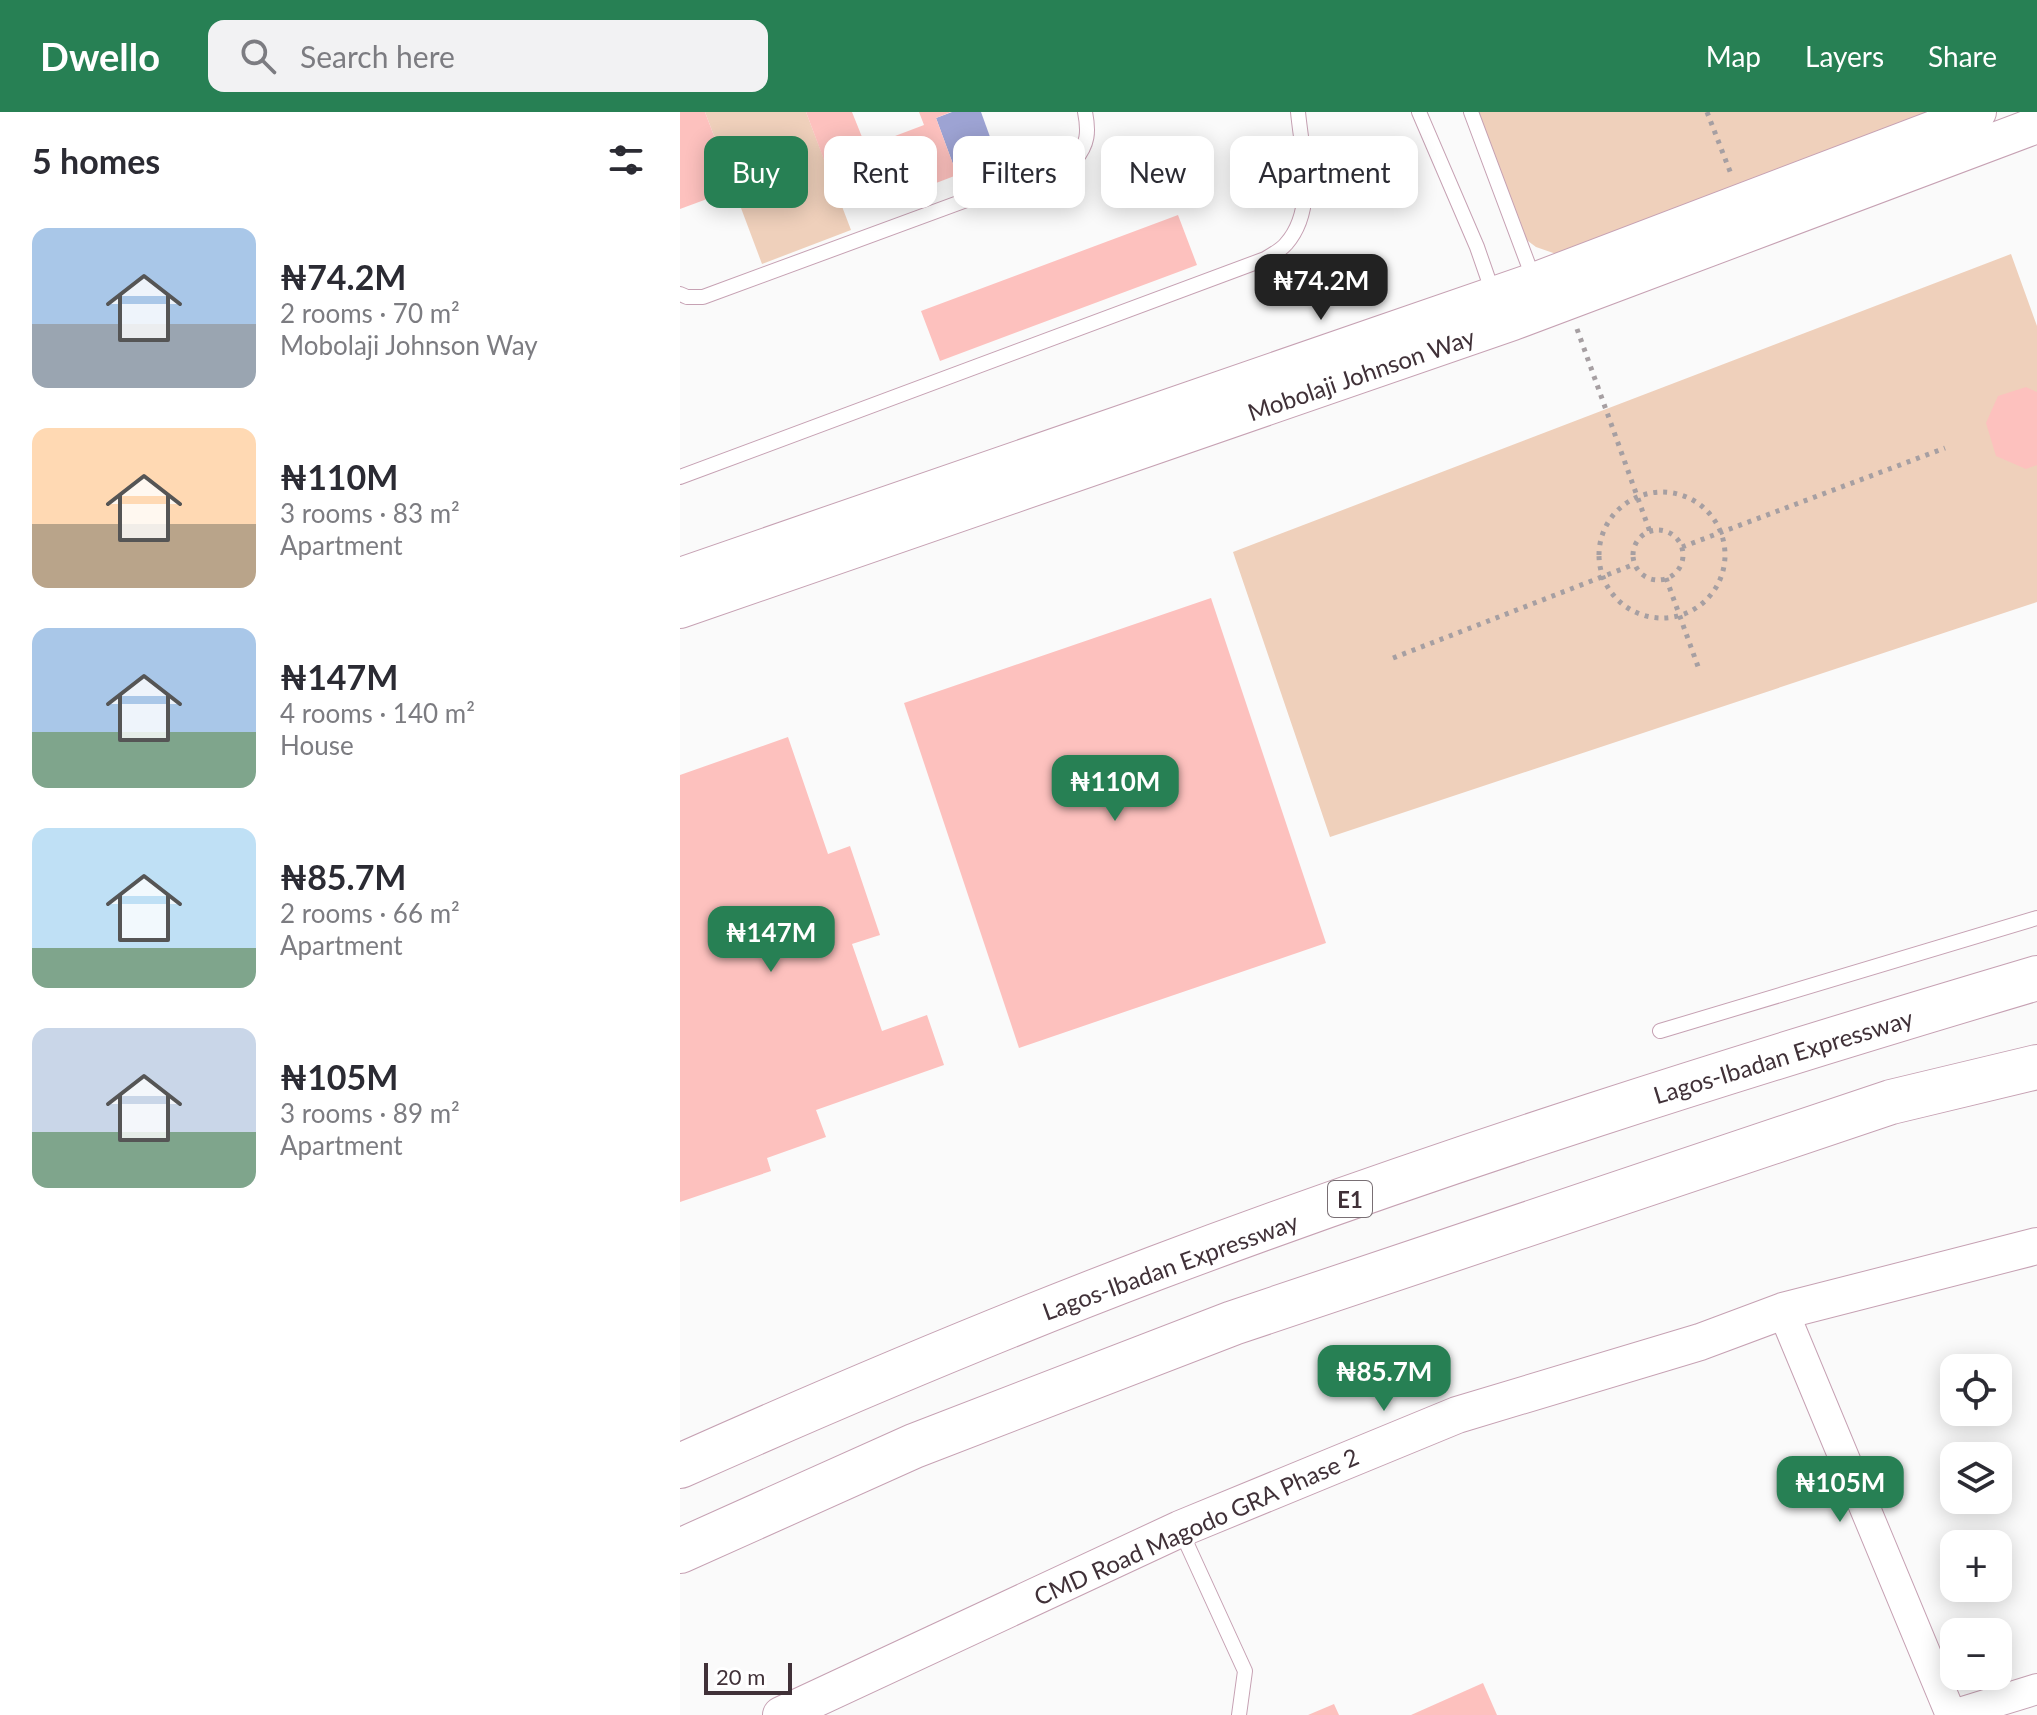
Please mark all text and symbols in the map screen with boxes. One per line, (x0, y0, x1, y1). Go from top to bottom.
search box (208, 20, 768, 92)
text: Dwello (40, 33, 160, 79)
icon: search (236, 34, 280, 78)
text: Search here (300, 38, 455, 74)
text: Map (1706, 39, 1761, 73)
text: Layers (1805, 39, 1884, 73)
text: Share (1928, 39, 1997, 73)
chip: Buy (704, 136, 808, 208)
chip: Rent (824, 136, 937, 208)
chip: Filters (953, 136, 1085, 208)
chip: New (1101, 136, 1214, 208)
chip: Apartment (1230, 136, 1418, 208)
icon: filters (604, 138, 648, 182)
text: 5 homes (32, 140, 160, 181)
pin: ₦74.2M (1256, 254, 1386, 322)
text: ₦74.2M (280, 256, 407, 297)
icon: home (96, 260, 192, 356)
text: ₦74.2M (1273, 264, 1369, 296)
text: 2 rooms · 70 m² (280, 297, 460, 329)
street label: Mobolaji Johnson Way (1244, 321, 1479, 426)
text: Mobolaji Johnson Way (280, 329, 538, 361)
text: ₦110M (280, 456, 398, 497)
icon: home (96, 460, 192, 556)
text: 3 rooms · 83 m² (280, 497, 460, 529)
text: Apartment (280, 529, 403, 561)
text: ₦147M (280, 656, 398, 697)
icon: home (96, 660, 192, 756)
text: 4 rooms · 140 m² (280, 697, 475, 729)
text: House (280, 729, 354, 761)
pin: ₦110M (1059, 755, 1171, 823)
text: ₦110M (1070, 765, 1160, 797)
text: ₦85.7M (280, 856, 407, 897)
icon: home (96, 860, 192, 956)
text: 2 rooms · 66 m² (280, 897, 460, 929)
pin: ₦147M (715, 906, 827, 974)
text: ₦147M (726, 916, 816, 948)
text: Apartment (280, 929, 403, 961)
street label: Lagos-Ibadan Expressway (1650, 1002, 1917, 1109)
text: ₦105M (280, 1056, 398, 1097)
icon: home (96, 1060, 192, 1156)
text: 3 rooms · 89 m² (280, 1097, 460, 1129)
text: Apartment (280, 1129, 403, 1161)
road number: E1 (1328, 1181, 1372, 1217)
street label: Lagos-Ibadan Expressway (1038, 1206, 1302, 1326)
pin: ₦85.7M (1319, 1345, 1449, 1413)
map controls (1940, 1354, 2012, 1690)
button: locate (1940, 1354, 2012, 1426)
text: ₦85.7M (1336, 1355, 1432, 1387)
street label: CMD Road Magodo GRA Phase 2 (1029, 1441, 1363, 1611)
button: layers (1940, 1442, 2012, 1514)
pin: ₦105M (1784, 1456, 1896, 1524)
text: ₦105M (1795, 1466, 1885, 1498)
button: + (1940, 1530, 2012, 1602)
button: − (1940, 1618, 2012, 1690)
scale bar (704, 1659, 792, 1695)
text: 20 m (716, 1663, 765, 1690)

